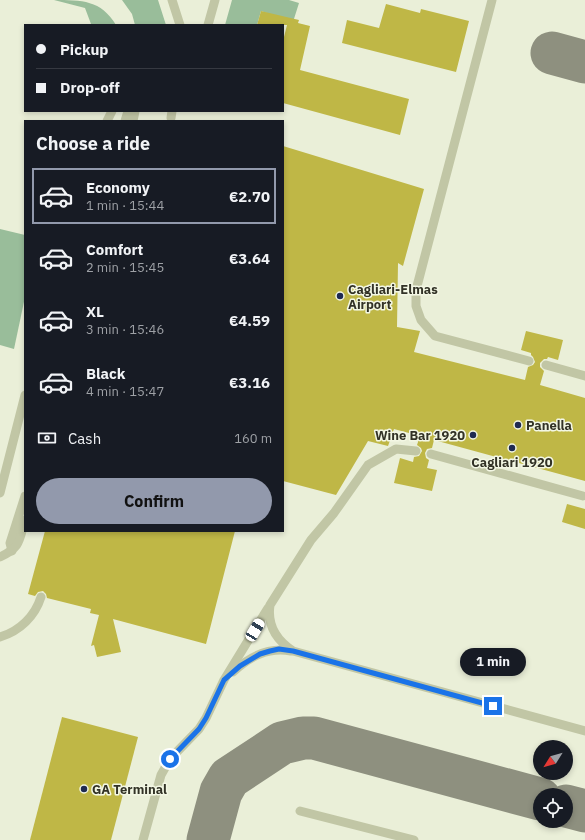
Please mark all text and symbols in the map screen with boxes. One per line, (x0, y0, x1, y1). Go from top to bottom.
text: Pickup (60, 40, 108, 59)
text: Drop-off (60, 78, 120, 97)
text: Choose a ride (36, 132, 150, 155)
icon: car (38, 178, 74, 214)
text: Economy (86, 178, 150, 197)
text: €2.70 (229, 187, 270, 206)
text: 1 min · 15:44 (86, 197, 164, 214)
icon: car (38, 240, 74, 276)
text: Comfort (86, 240, 143, 259)
text: €3.64 (229, 249, 270, 268)
text: 2 min · 15:45 (86, 259, 164, 276)
place label: Cagliari-Elmas Airport (348, 281, 438, 313)
marker: Cagliari-Elmas Airport (335, 291, 345, 301)
icon: car (38, 302, 74, 338)
text: XL (86, 302, 104, 321)
text: €4.59 (229, 311, 270, 330)
text: 3 min · 15:46 (86, 321, 164, 338)
icon: car (38, 364, 74, 400)
text: Black (86, 364, 126, 383)
text: €3.16 (229, 373, 270, 392)
text: 4 min · 15:47 (86, 383, 164, 400)
place label: Panella (526, 417, 572, 434)
marker: Panella (513, 420, 523, 430)
icon: cash (36, 427, 58, 449)
place label: Wine Bar 1920 (375, 427, 465, 444)
text: Cash (68, 429, 101, 448)
text: 160 m (234, 430, 272, 447)
marker: Wine Bar 1920 (468, 430, 478, 440)
marker: Cagliari 1920 (507, 443, 517, 453)
place label: Cagliari 1920 (471, 454, 553, 471)
button: Confirm (36, 478, 272, 524)
car (244, 617, 266, 643)
callout: 1 min (460, 648, 526, 676)
text: 1 min (476, 653, 510, 670)
route end (484, 697, 502, 715)
north arrow (533, 740, 573, 780)
map controls (533, 740, 573, 828)
route start (161, 750, 179, 768)
place label: GA Terminal (92, 781, 167, 798)
marker: GA Terminal (79, 784, 89, 794)
button: locate (533, 788, 573, 828)

